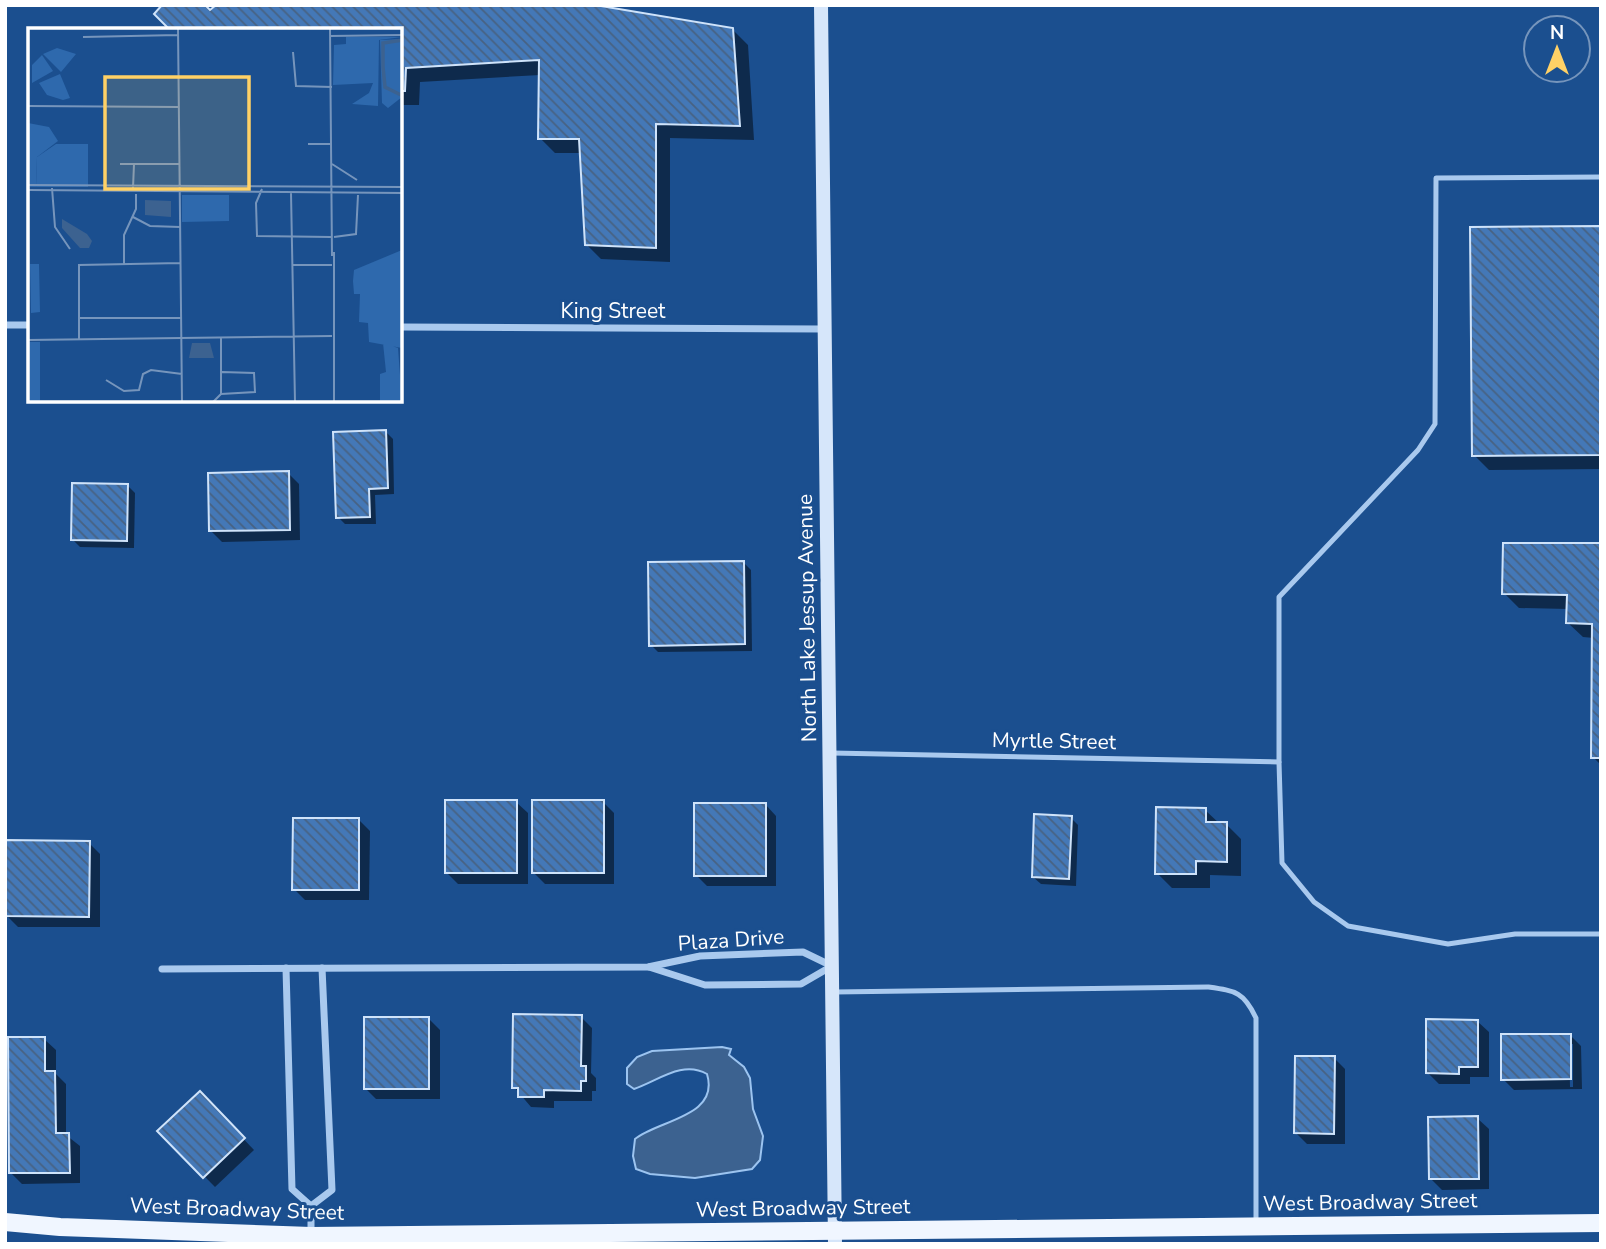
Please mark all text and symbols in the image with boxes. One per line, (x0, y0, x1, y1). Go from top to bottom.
north arrow (1522, 14, 1592, 84)
text: N (1550, 20, 1564, 46)
inset map (28, 28, 402, 402)
street label: King Street (561, 297, 666, 325)
street label: North Lake Jessup Avenue (791, 494, 823, 742)
street label: Myrtle Street (992, 726, 1117, 756)
street label: Plaza Drive (677, 922, 785, 958)
street label: West Broadway Street (1263, 1186, 1478, 1218)
street label: West Broadway Street (129, 1191, 345, 1227)
street label: West Broadway Street (696, 1192, 911, 1224)

